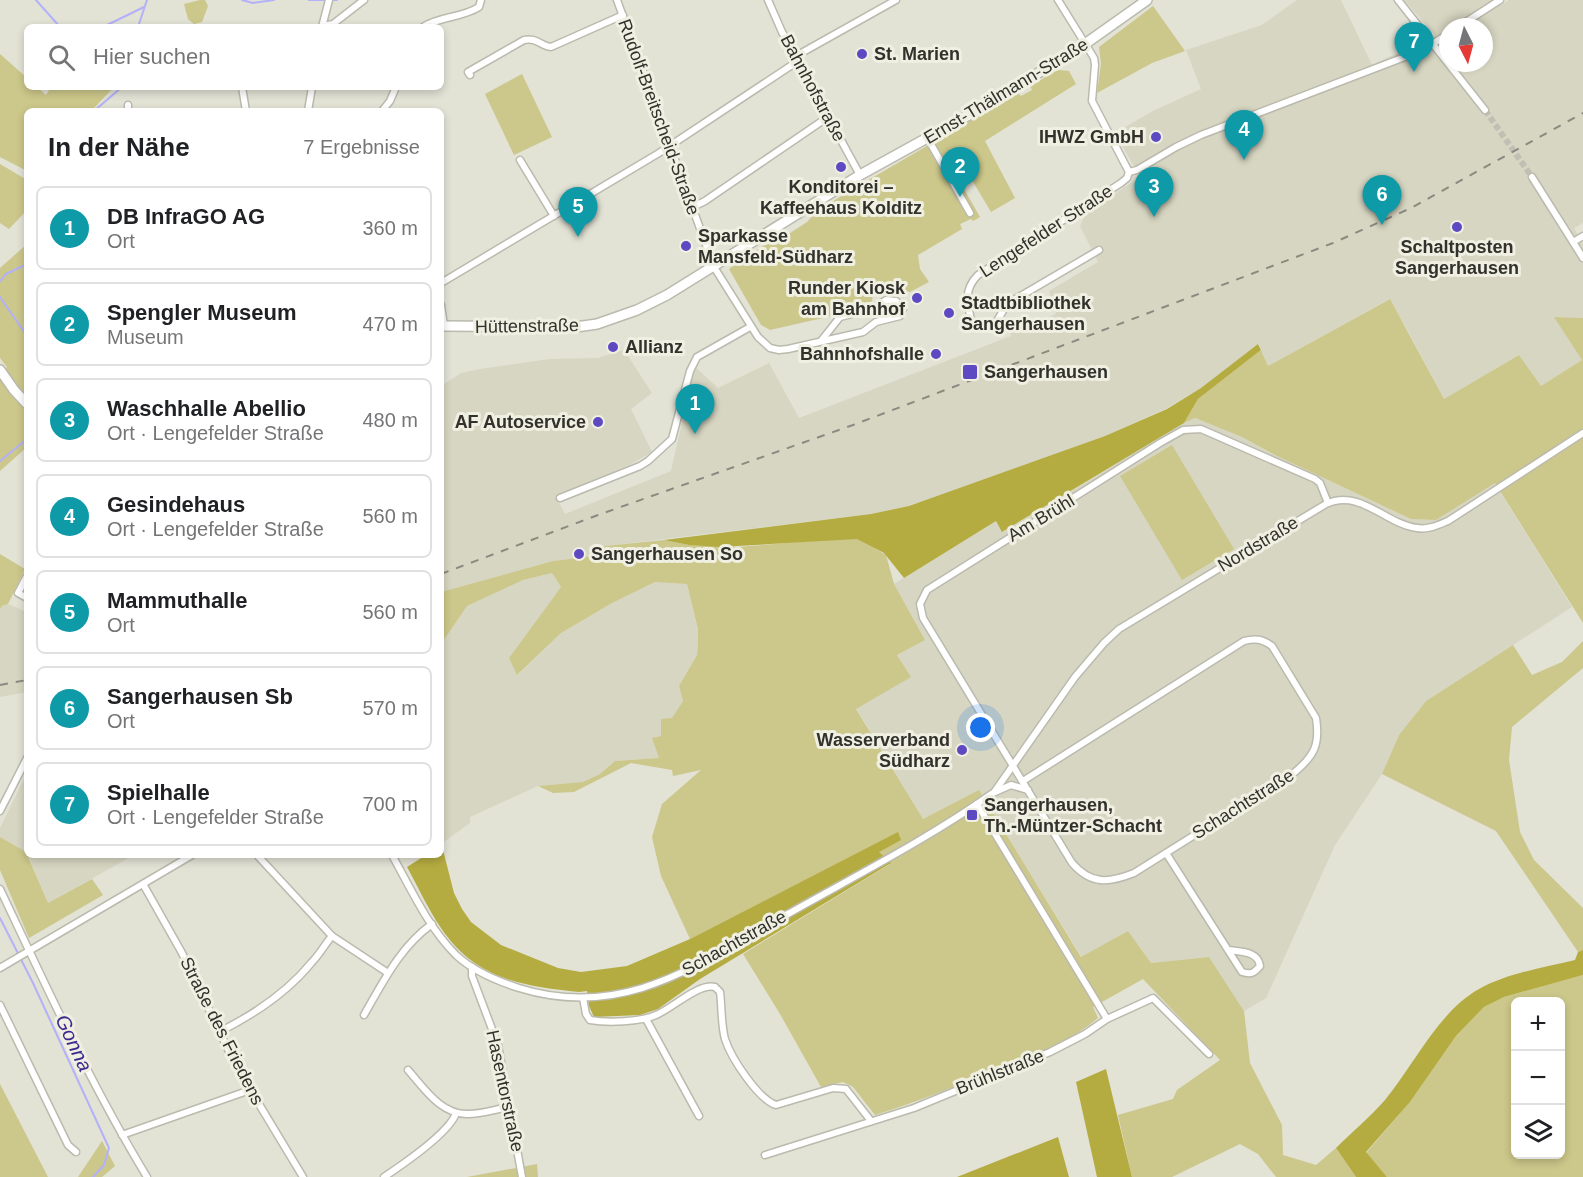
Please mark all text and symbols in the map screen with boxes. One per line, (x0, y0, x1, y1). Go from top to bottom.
street label: Rudolf-Breitscheid-Straße (614, 16, 704, 218)
north arrow (1439, 18, 1493, 72)
pin: 7 (1394, 22, 1434, 72)
search box (24, 24, 444, 90)
street label: Bahnhofstraße (776, 31, 850, 145)
street label: Ernst-Thälmann-Straße (920, 34, 1092, 148)
icon: search (45, 41, 78, 74)
text: Hier suchen (93, 44, 210, 69)
place label: St. Marien (874, 44, 960, 64)
marker: St. Marien (855, 47, 869, 61)
pin: 4 (1224, 110, 1264, 160)
place label: IHWZ GmbH (1039, 127, 1144, 147)
marker: IHWZ GmbH (1149, 130, 1163, 144)
text: In der Nähe (48, 132, 190, 162)
text: 7 Ergebnisse (303, 136, 420, 158)
pin: 2 (940, 148, 980, 197)
marker: Konditorei – Kaffeehaus Kolditz (834, 160, 848, 174)
pin: 3 (1134, 168, 1174, 217)
pin: 6 (1362, 176, 1402, 225)
place label: Konditorei – Kaffeehaus Kolditz (760, 177, 922, 218)
street label: Lengefelder Straße (976, 181, 1116, 281)
pin: 5 (558, 188, 598, 237)
text: DB InfraGO AG (107, 204, 265, 229)
text: 1 (64, 217, 75, 239)
text: 360 m (362, 217, 418, 239)
marker: Schaltposten Sangerhausen (1450, 220, 1464, 234)
place label: Sparkasse Mansfeld-Südharz (698, 226, 853, 267)
text: Ort (107, 230, 135, 252)
place label: Schaltposten Sangerhausen (1395, 237, 1519, 278)
marker: Sparkasse Mansfeld-Südharz (679, 239, 693, 253)
place label: Runder Kiosk am Bahnhof (788, 278, 906, 319)
marker: Runder Kiosk am Bahnhof (910, 291, 924, 305)
place label: Stadtbibliothek Sangerhausen (961, 293, 1092, 334)
text: Spengler Museum (107, 300, 296, 325)
marker: Stadtbibliothek Sangerhausen (942, 306, 956, 320)
text: 2 (64, 313, 75, 335)
text: 470 m (362, 313, 418, 335)
street label: Hüttenstraße (475, 315, 579, 337)
text: Museum (107, 326, 184, 348)
place label: Allianz (625, 337, 683, 357)
marker: Allianz (606, 340, 620, 354)
place label: Bahnhofshalle (800, 344, 924, 364)
marker: Bahnhofshalle (929, 347, 943, 361)
place label: Sangerhausen (984, 362, 1108, 382)
marker: Sangerhausen (961, 363, 979, 381)
pin: 1 (676, 384, 714, 434)
text: Waschhalle Abellio (107, 396, 306, 421)
text: 3 (64, 409, 75, 431)
text: 480 m (362, 409, 418, 431)
place label: AF Autoservice (455, 412, 586, 432)
marker: AF Autoservice (591, 415, 605, 429)
text: Ort · Lengefelder Straße (107, 422, 324, 444)
street label: Am Brühl (1004, 490, 1078, 546)
text: Gesindehaus (107, 492, 245, 517)
text: 4 (64, 505, 75, 527)
text: 560 m (362, 505, 418, 527)
street label: Nordstraße (1214, 512, 1302, 576)
text: Ort · Lengefelder Straße (107, 518, 324, 540)
place label: Sangerhausen So (591, 544, 743, 564)
marker: Sangerhausen So (572, 547, 586, 561)
text: Mammuthalle (107, 588, 248, 613)
text: 5 (64, 601, 75, 623)
text: 560 m (362, 601, 418, 623)
text: Ort (107, 614, 135, 636)
text: Sangerhausen Sb (107, 684, 293, 709)
text: 6 (64, 697, 75, 719)
text: 570 m (362, 697, 418, 719)
text: Ort (107, 710, 135, 732)
your location (966, 713, 995, 742)
place label: Wasserverband Südharz (817, 730, 950, 771)
marker: Wasserverband Südharz (955, 743, 969, 757)
street label: Schachtstraße (1188, 765, 1298, 843)
text: Spielhalle (107, 780, 210, 805)
text: 7 (64, 793, 75, 815)
text: 700 m (362, 793, 418, 815)
place label: Sangerhausen, Th.-Müntzer-Schacht (984, 795, 1162, 836)
text: Ort · Lengefelder Straße (107, 806, 324, 828)
marker: Sangerhausen, Th.-Müntzer-Schacht (965, 808, 979, 822)
street label: Schachtstraße (678, 906, 790, 980)
street label: Straße des Friedens (176, 954, 268, 1108)
map controls (1511, 997, 1565, 1159)
button: + (1511, 997, 1565, 1051)
water label: Gonna (51, 1011, 97, 1075)
street label: Hasentorstraße (482, 1028, 528, 1154)
street label: Brühlstraße (953, 1045, 1047, 1099)
button: − (1511, 1051, 1565, 1105)
button: layers (1511, 1105, 1565, 1159)

